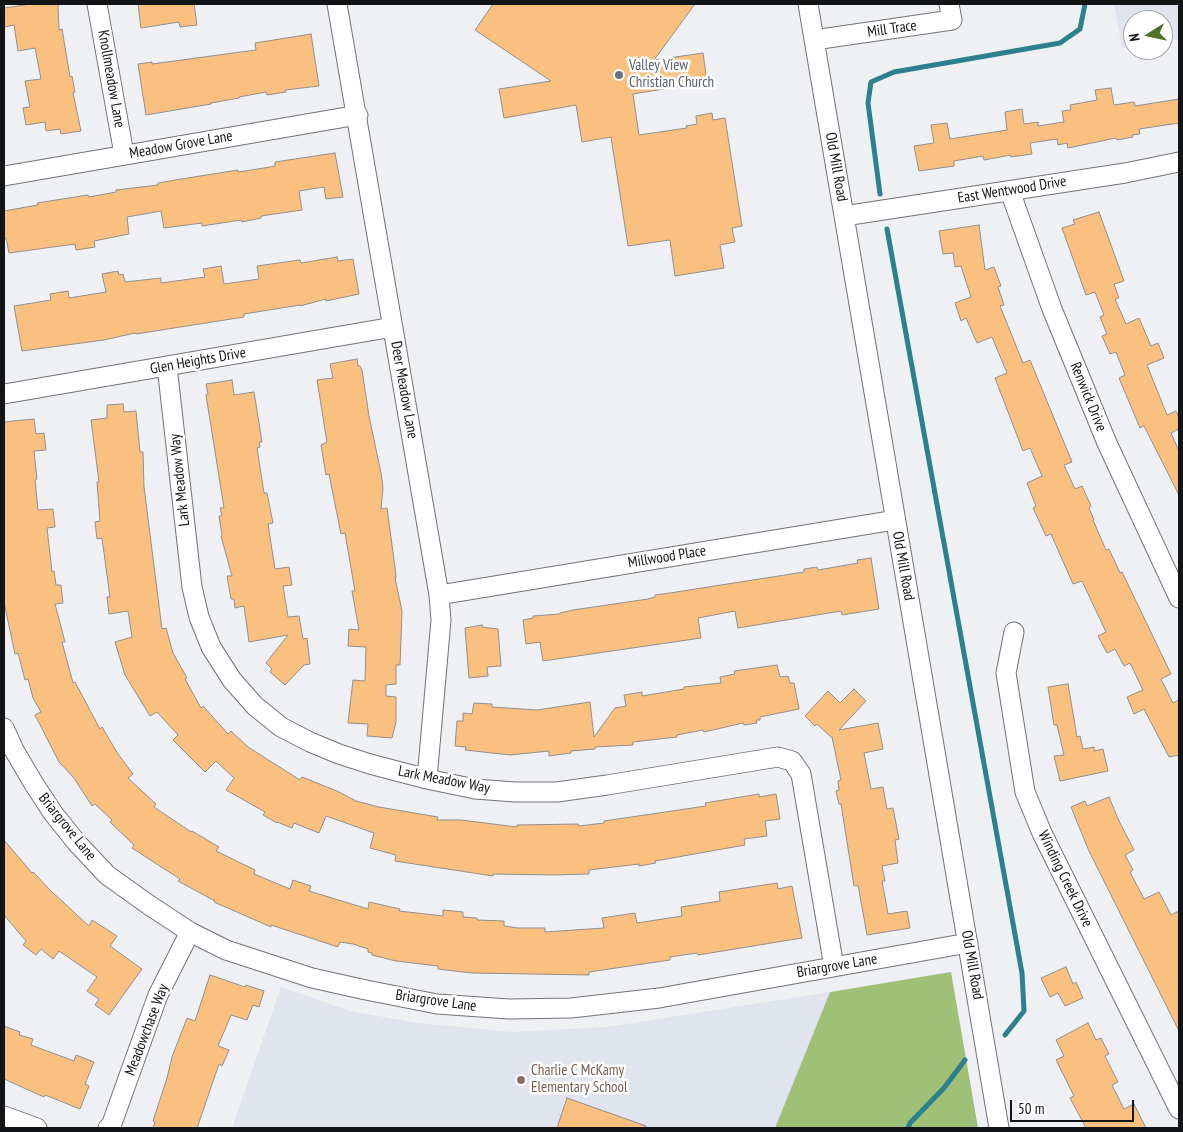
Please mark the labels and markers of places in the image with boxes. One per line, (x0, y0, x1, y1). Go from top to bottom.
place label: Valley View Christian Church (629, 57, 714, 92)
marker: Valley View Christian Church (613, 69, 625, 81)
place label: Charlie C McKamy Elementary School (531, 1062, 628, 1097)
marker: Charlie C McKamy Elementary School (515, 1074, 527, 1086)

